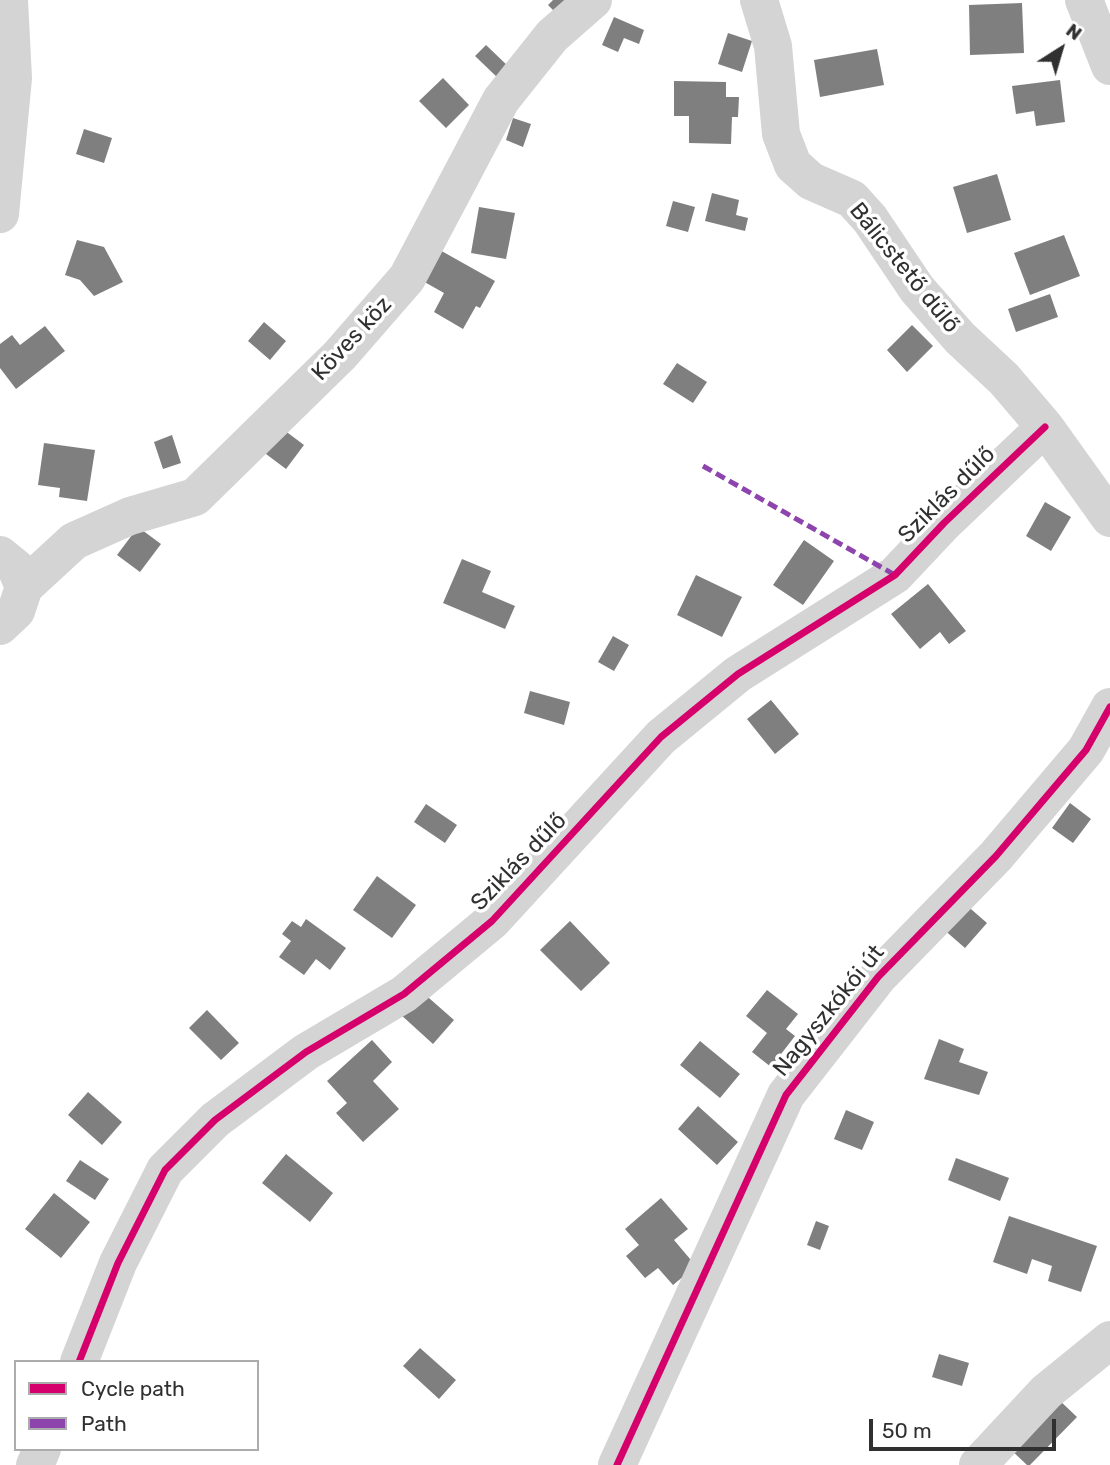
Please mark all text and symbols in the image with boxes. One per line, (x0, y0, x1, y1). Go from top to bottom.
north arrow (1026, 14, 1096, 84)
text: N (1062, 19, 1086, 45)
street label: Bálicstető dűlő (843, 197, 965, 339)
street label: Köves köz (306, 291, 398, 387)
street label: Sziklás dűlő (893, 441, 1001, 549)
street label: Sziklás dűlő (466, 807, 572, 917)
street label: Nagyszkókói út (768, 940, 890, 1082)
legend (14, 1360, 259, 1451)
text: Cycle path (81, 1376, 185, 1401)
scale bar (872, 1406, 1059, 1450)
text: Path (81, 1411, 127, 1436)
text: 50 m (882, 1418, 932, 1443)

